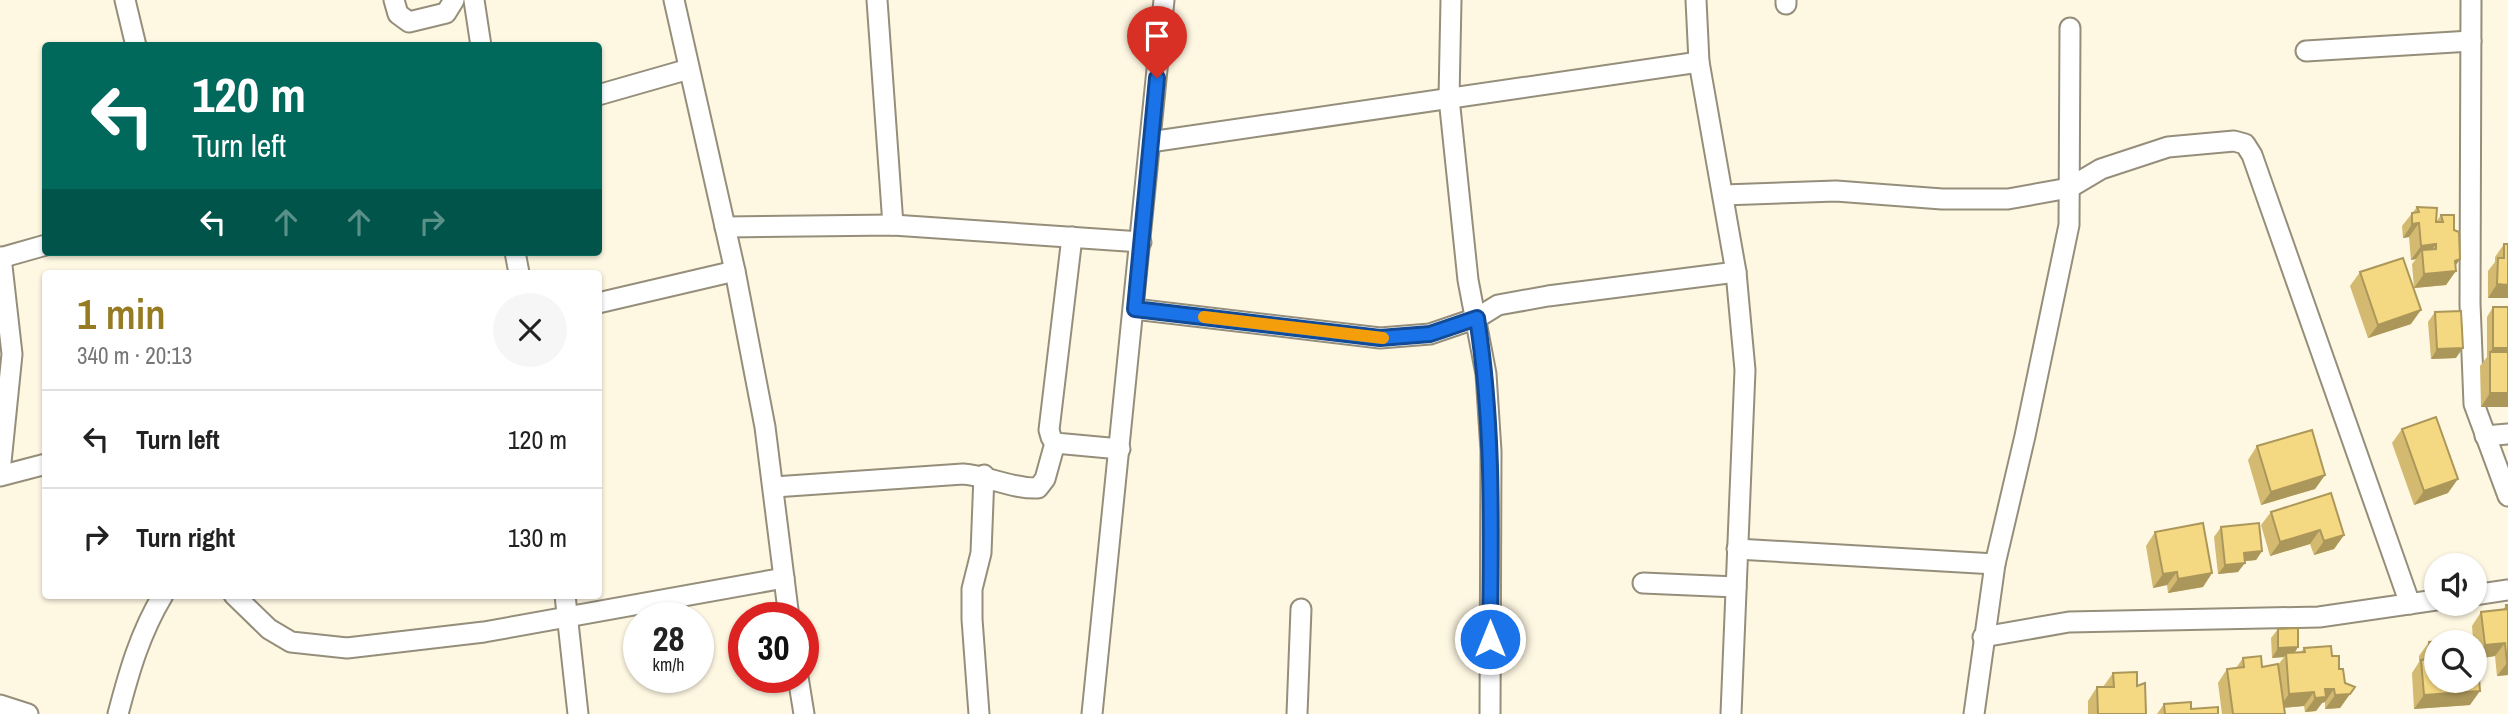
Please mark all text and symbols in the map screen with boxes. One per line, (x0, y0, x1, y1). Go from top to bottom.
pin (1127, 6, 1187, 78)
icon: arrive (1138, 17, 1176, 55)
text: 120 m (192, 61, 306, 127)
icon: left (77, 70, 168, 161)
text: Turn left (192, 124, 286, 167)
icon: left (194, 203, 232, 241)
icon: ahead (267, 203, 305, 241)
icon: ahead (340, 203, 378, 241)
icon: right (413, 203, 451, 241)
text: 1 min (77, 286, 166, 342)
button: close (493, 293, 567, 367)
text: 340 m · 20:13 (77, 340, 192, 371)
icon: left (77, 420, 115, 458)
text: Turn left (136, 422, 220, 457)
text: 120 m (508, 422, 567, 457)
icon: right (77, 518, 115, 556)
text: Turn right (136, 520, 235, 555)
text: 130 m (508, 520, 567, 555)
map controls (2424, 553, 2487, 693)
button: sound (2424, 553, 2487, 616)
speed limit sign: 30 (728, 602, 819, 693)
position arrow (1453, 602, 1527, 676)
text: 28 (653, 615, 684, 662)
button: search (2424, 630, 2487, 693)
text: km/h (653, 652, 685, 677)

